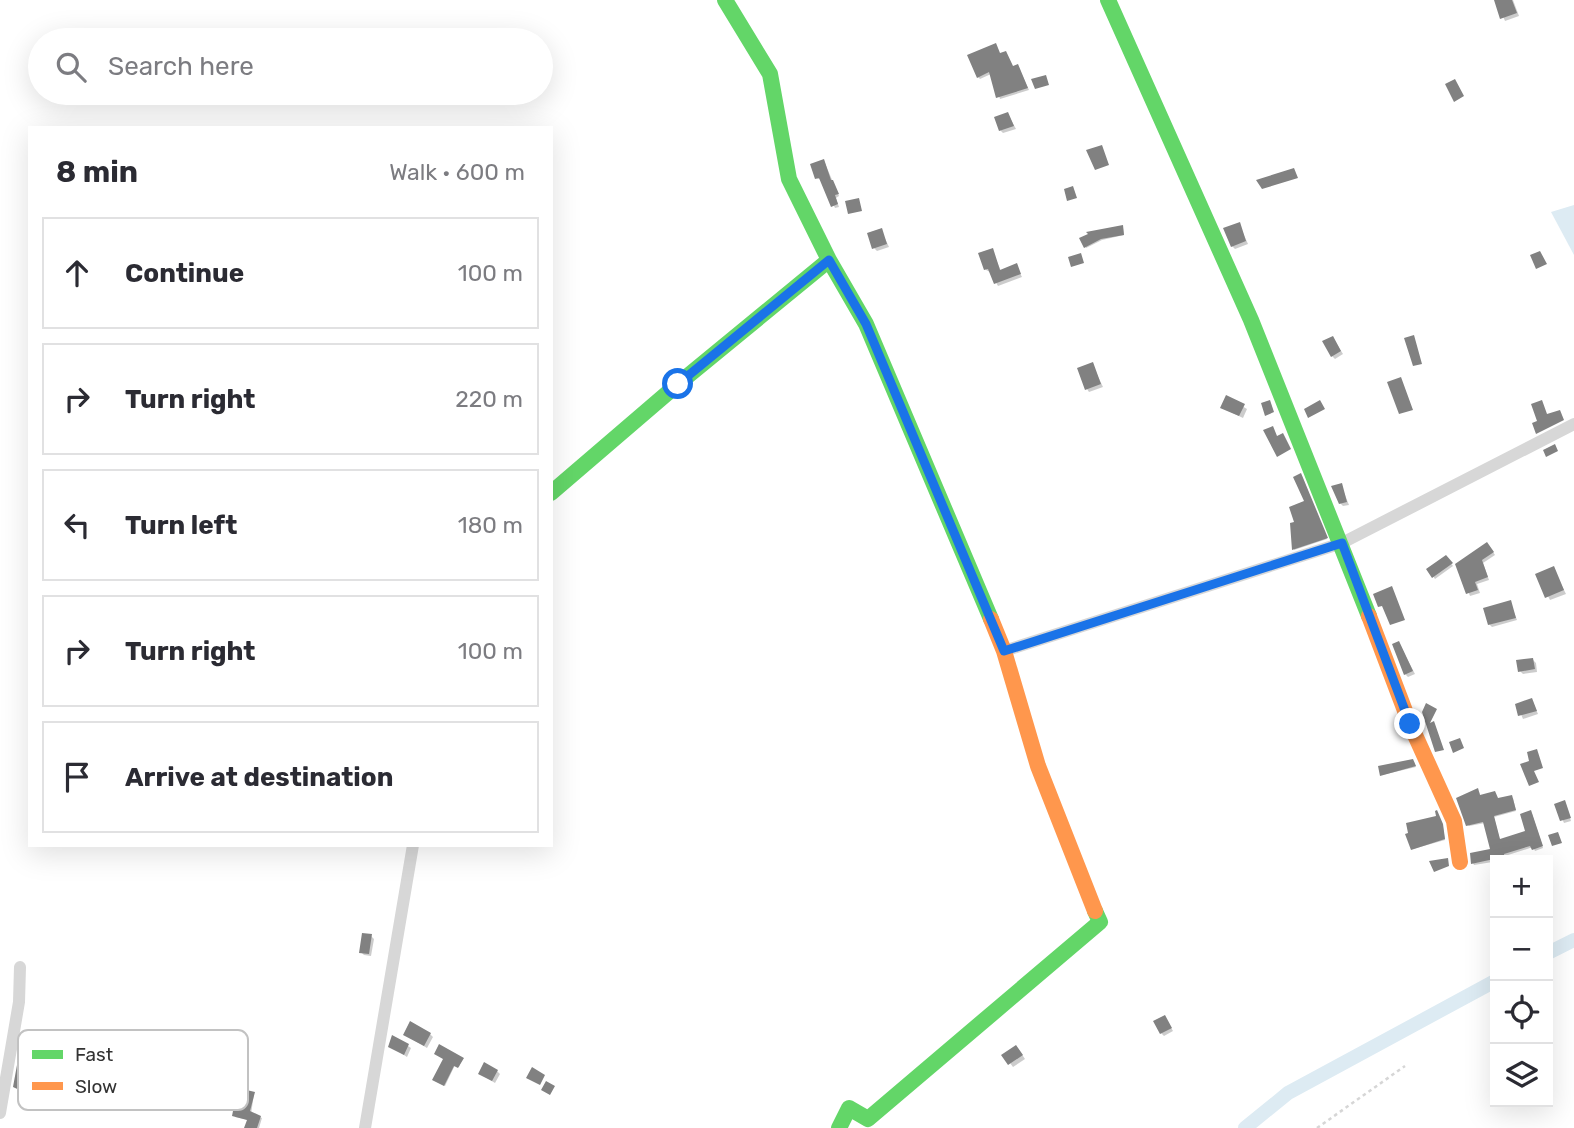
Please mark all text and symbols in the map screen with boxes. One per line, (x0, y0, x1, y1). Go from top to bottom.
search box (28, 28, 553, 105)
icon: search (52, 48, 90, 86)
text: Search here (108, 51, 254, 82)
text: 8 min (56, 154, 138, 190)
text: Walk · 600 m (389, 158, 525, 186)
icon: ahead (58, 254, 96, 292)
text: Continue (125, 258, 244, 289)
text: 100 m (458, 259, 523, 287)
route start (662, 368, 693, 399)
icon: right (58, 380, 96, 418)
text: Turn right (125, 384, 255, 415)
text: 220 m (455, 385, 523, 413)
icon: left (58, 506, 96, 544)
text: Turn left (125, 510, 237, 541)
text: 180 m (458, 511, 523, 539)
icon: right (58, 632, 96, 670)
text: Turn right (125, 636, 255, 667)
text: 100 m (458, 637, 523, 665)
route end (1394, 708, 1425, 739)
icon: arrive (58, 758, 96, 796)
text: Arrive at destination (125, 762, 393, 793)
map controls (1490, 855, 1553, 1107)
button: + (1490, 855, 1553, 918)
button: − (1490, 918, 1553, 981)
button: locate (1490, 981, 1553, 1044)
legend (18, 1030, 248, 1110)
text: Fast (75, 1043, 114, 1066)
button: layers (1490, 1044, 1553, 1107)
text: Slow (75, 1075, 117, 1098)

